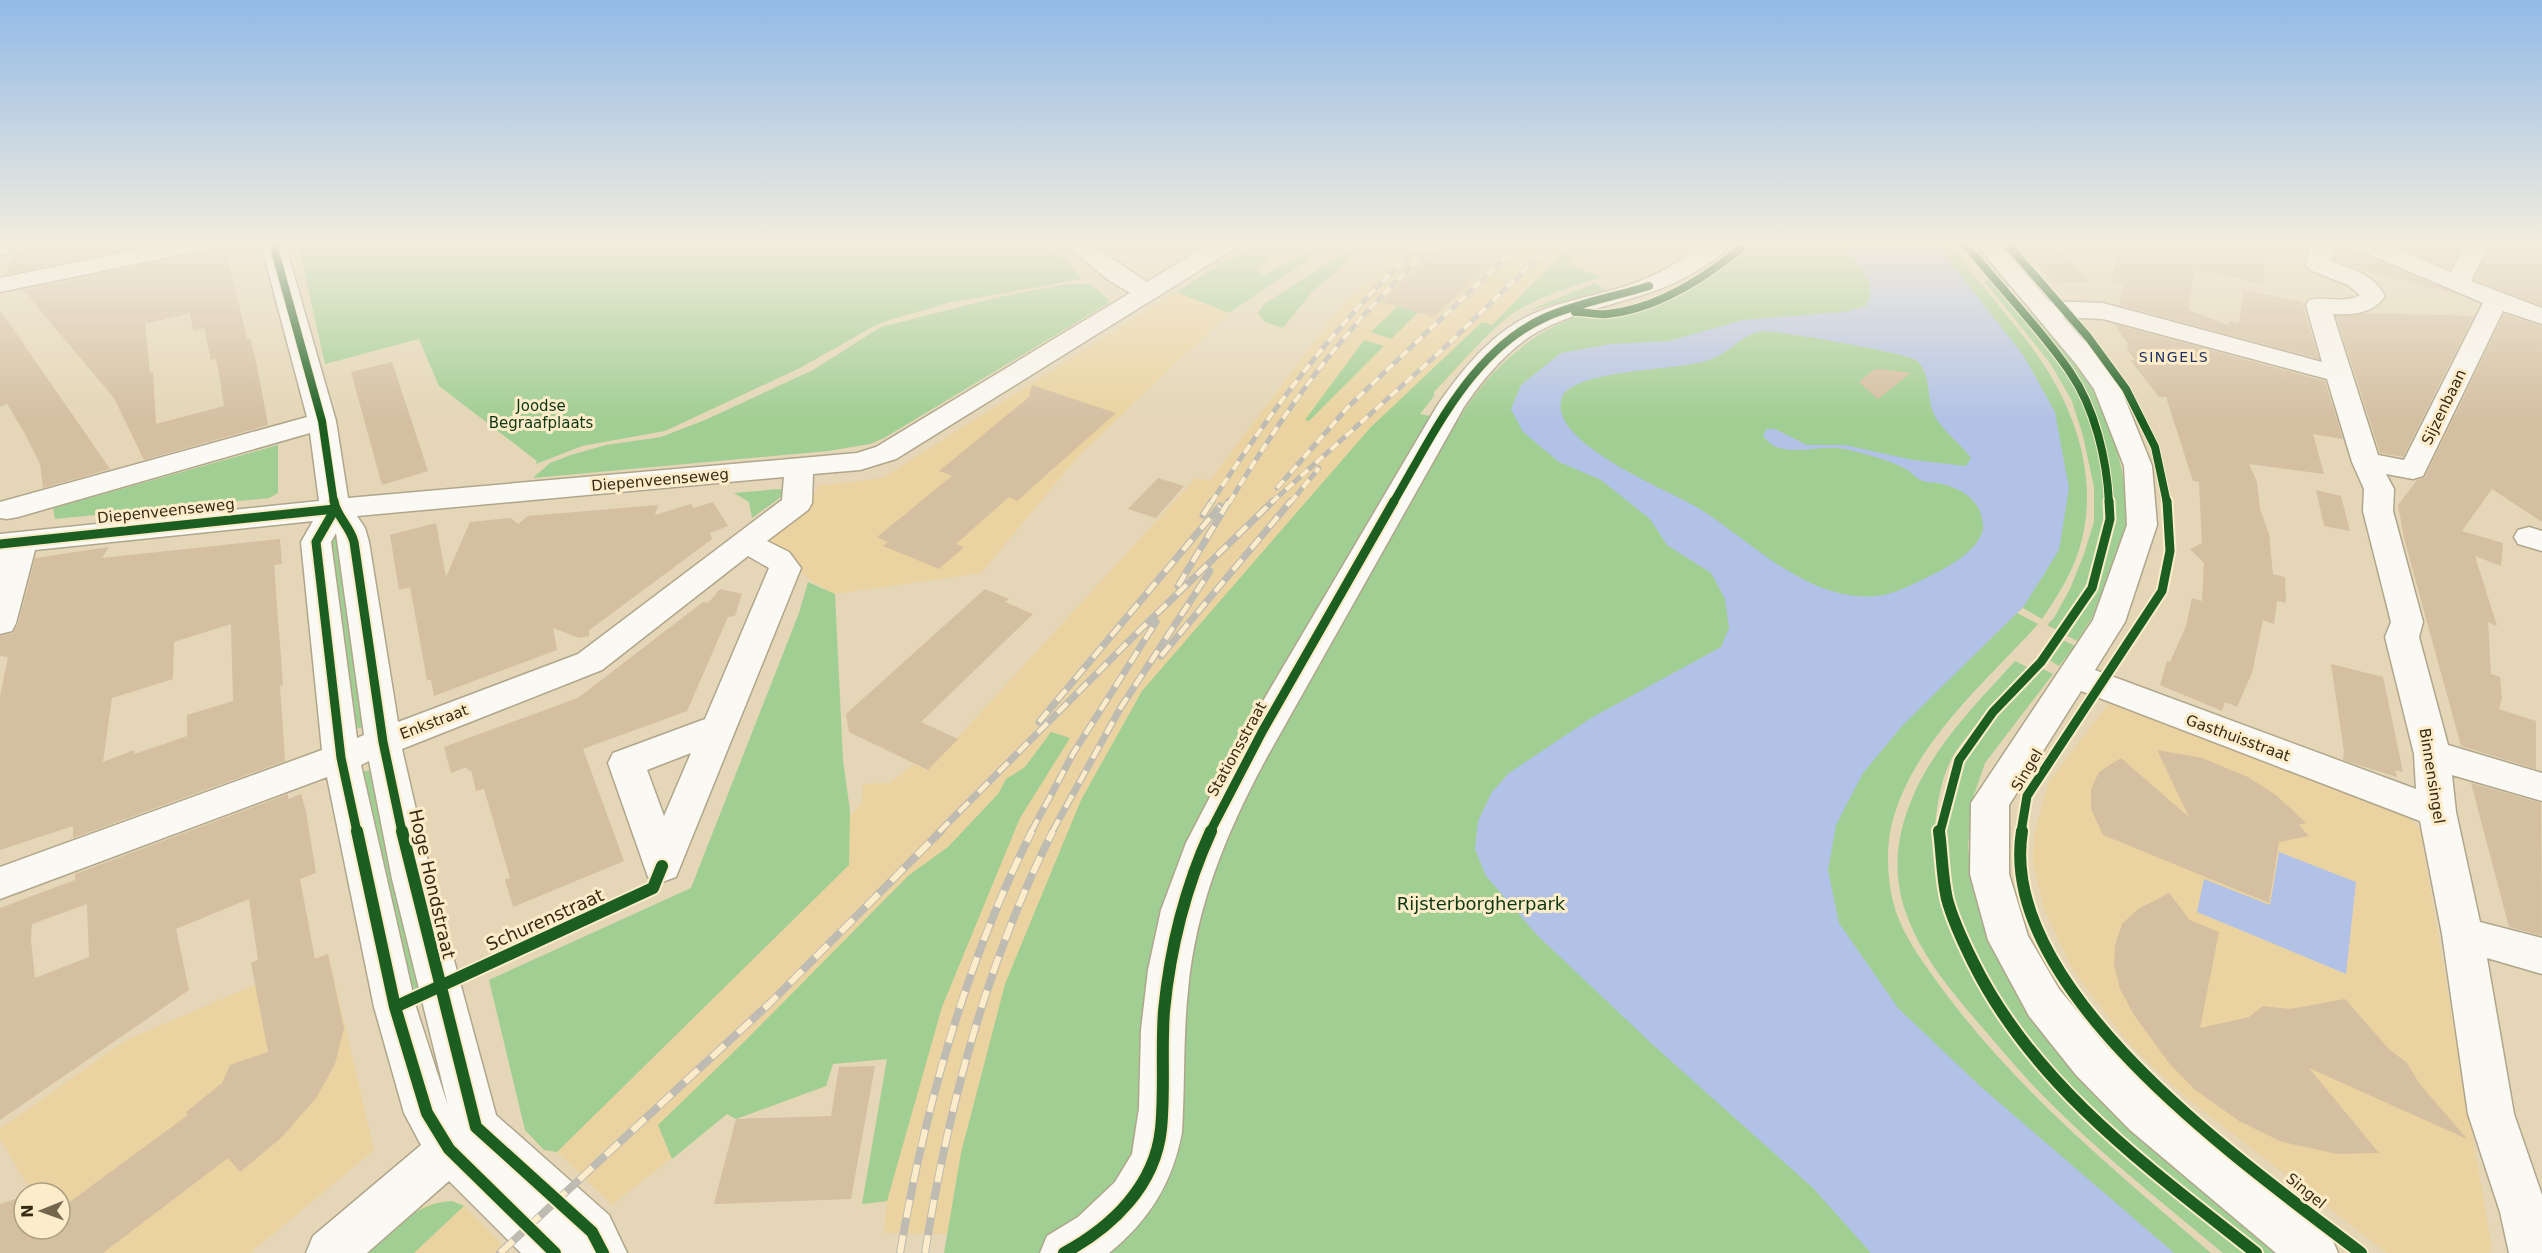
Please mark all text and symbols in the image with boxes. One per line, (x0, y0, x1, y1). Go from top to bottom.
district label: SINGELS (2139, 349, 2209, 365)
street label: Sijzenbaan (2418, 366, 2470, 448)
park label: Joodse Begraafplaats (489, 397, 593, 432)
street label: Diepenveenseweg (590, 465, 730, 495)
street label: Diepenveenseweg (96, 495, 236, 527)
street label: Stationsstraat (1204, 699, 1270, 799)
street label: Enkstraat (397, 701, 471, 743)
street label: Gasthuisstraat (2183, 711, 2293, 765)
street label: Binnensingel (2416, 727, 2448, 825)
street label: Singel (2007, 746, 2047, 794)
street label: Hoge Hondstraat (405, 807, 460, 961)
street label: Schurenstraat (483, 884, 607, 955)
park label: Rijsterborgherpark (1397, 893, 1566, 914)
street label: Singel (2282, 1169, 2330, 1213)
north arrow (12, 1181, 72, 1241)
text: N (18, 1204, 37, 1218)

